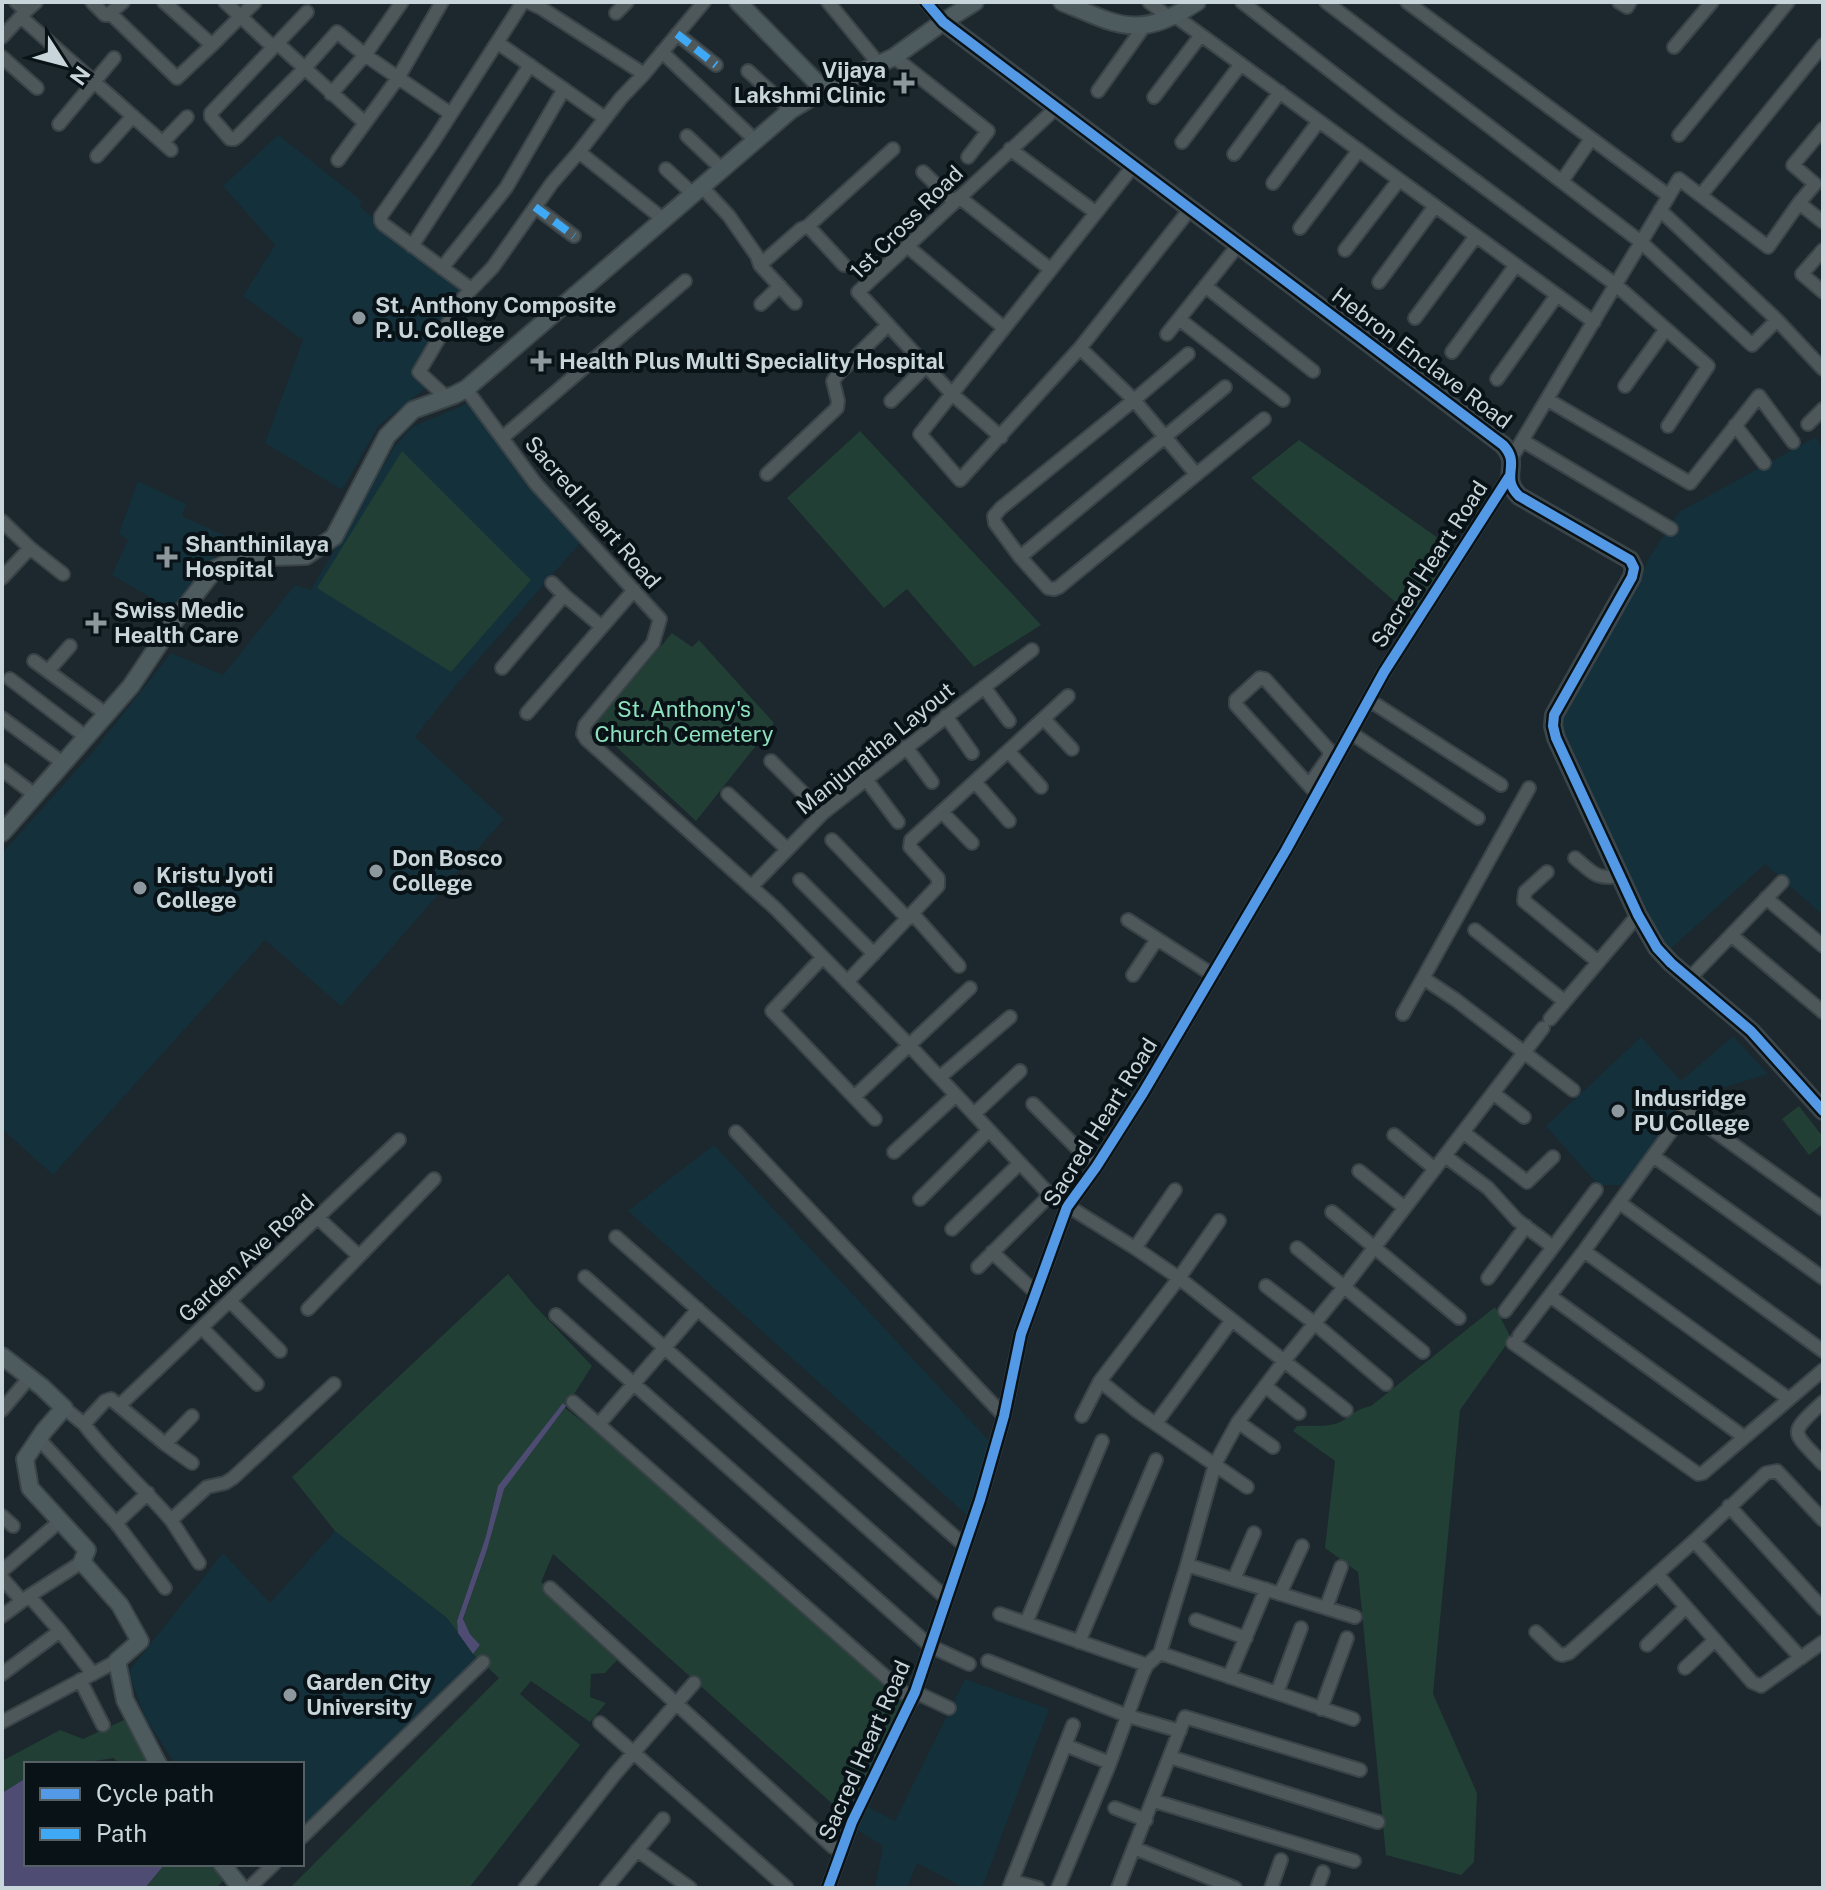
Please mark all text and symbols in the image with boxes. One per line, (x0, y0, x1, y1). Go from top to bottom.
north arrow (24, 24, 104, 104)
place label: Vijaya Lakshmi Clinic (734, 57, 886, 108)
text: N (65, 61, 96, 90)
marker: Vijaya Lakshmi Clinic (893, 72, 915, 94)
street label: 1st Cross Road (844, 160, 968, 284)
street label: Hebron Enclave Road (1327, 282, 1517, 434)
place label: St. Anthony Composite P. U. College (375, 292, 616, 343)
marker: St. Anthony Composite P. U. College (350, 309, 368, 327)
place label: Health Plus Multi Speciality Hospital (559, 348, 945, 374)
marker: Health Plus Multi Speciality Hospital (530, 350, 552, 372)
street label: Sacred Heart Road (520, 430, 666, 594)
street label: Sacred Heart Road (1365, 476, 1493, 652)
place label: Shanthinilaya Hospital (185, 531, 329, 582)
marker: Shanthinilaya Hospital (156, 546, 178, 568)
place label: Swiss Medic Health Care (114, 597, 244, 648)
marker: Swiss Medic Health Care (85, 612, 107, 634)
street label: Manjunatha Layout (791, 676, 959, 820)
park label: St. Anthony's Church Cemetery (595, 696, 774, 747)
place label: Don Bosco College (392, 845, 503, 896)
place label: Kristu Jyoti College (156, 862, 274, 913)
marker: Don Bosco College (367, 862, 385, 880)
marker: Kristu Jyoti College (131, 879, 149, 897)
street label: Sacred Heart Road (1038, 1033, 1162, 1211)
place label: Indusridge PU College (1634, 1085, 1750, 1136)
marker: Indusridge PU College (1609, 1102, 1627, 1120)
street label: Garden Ave Road (173, 1189, 319, 1327)
street label: Sacred Heart Road (813, 1656, 915, 1844)
place label: Garden City University (306, 1669, 432, 1720)
marker: Garden City University (281, 1686, 299, 1704)
legend (24, 1762, 304, 1866)
text: Cycle path (96, 1779, 214, 1807)
text: Path (96, 1819, 147, 1847)

